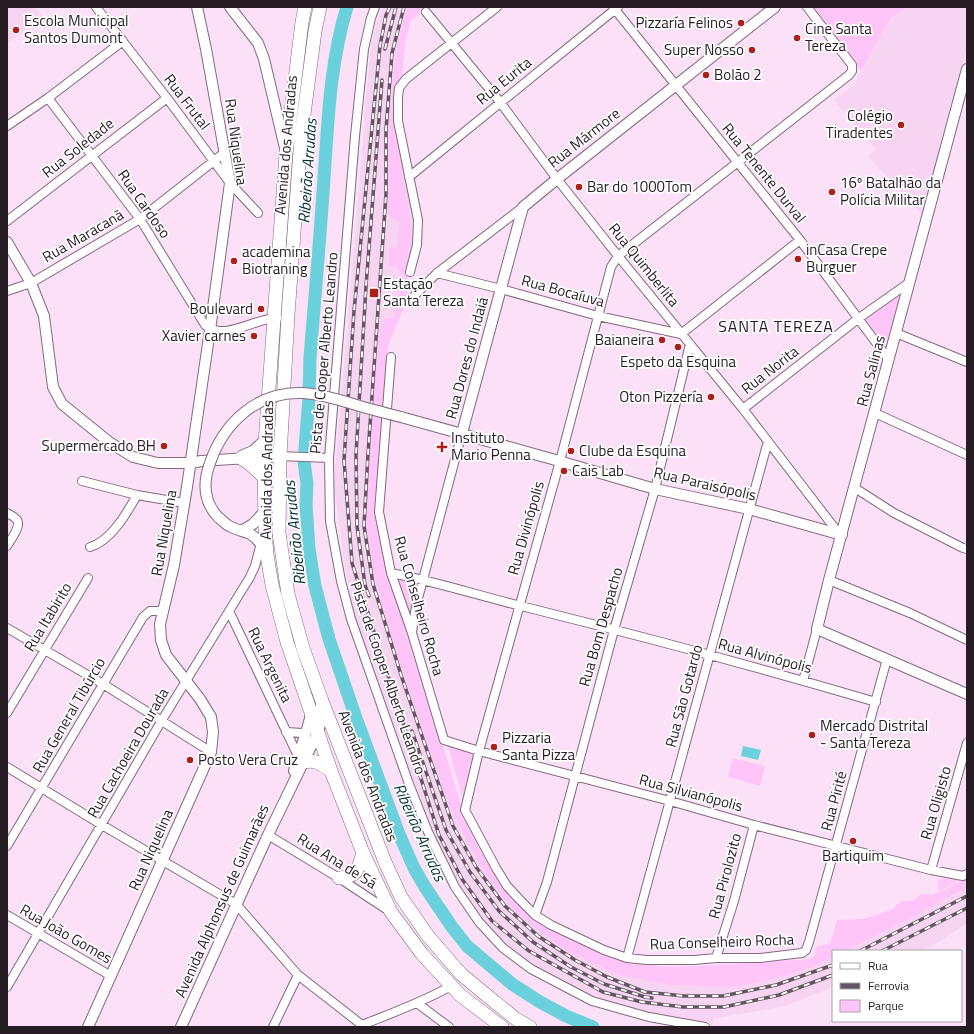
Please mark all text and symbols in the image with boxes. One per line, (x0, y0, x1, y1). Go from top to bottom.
place label: Escola Municipal Santos Dumont (24, 9, 129, 49)
place label: Pizzaría Felinos (635, 11, 733, 34)
place label: Cine Santa Tereza (805, 17, 872, 57)
marker: Pizzaría Felinos (736, 18, 746, 28)
marker: Escola Municipal Santos Dumont (11, 25, 21, 35)
marker: Cine Santa Tereza (792, 33, 802, 43)
place label: Super Nosso (664, 38, 744, 61)
marker: Super Nosso (747, 45, 757, 55)
street label: Rua Eurita (471, 51, 537, 110)
place label: Bolão 2 (714, 63, 762, 86)
street label: Rua Frutal (159, 69, 216, 135)
marker: Bolão 2 (701, 70, 711, 80)
street label: Avenida dos Andradas (268, 74, 303, 215)
street label: Rua Niquelina (219, 97, 254, 187)
street label: Rua Mármore (543, 102, 625, 173)
place label: Colégio Tiradentes (826, 104, 893, 144)
street label: Rua Soledade (37, 112, 119, 183)
water label: Ribeirão Arrudas (291, 117, 323, 224)
street label: Rua Tenente Durval (717, 118, 812, 228)
marker: Colégio Tiradentes (896, 120, 906, 130)
street label: Rua Cardoso (112, 165, 177, 243)
place label: 16º Batalhão da Polícia Militar (840, 171, 942, 211)
place label: Bar do 1000Tom (587, 175, 692, 198)
marker: Bar do 1000Tom (574, 182, 584, 192)
marker: 16º Batalhão da Polícia Militar (827, 187, 837, 197)
street label: Rua Maracanã (38, 203, 128, 268)
street label: Rua Quimberlita (603, 218, 686, 312)
place label: inCasa Crepe Burguer (806, 238, 887, 278)
place label: academina Biotraning (242, 240, 311, 280)
street label: Pista de Cooper Alberto Leandro (303, 251, 344, 455)
marker: inCasa Crepe Burguer (793, 254, 803, 264)
marker: academina Biotraning (229, 256, 239, 266)
street label: Rua Bocaíuva (519, 268, 608, 313)
place label: Estação Santa Tereza (383, 272, 464, 312)
marker: Estação Santa Tereza (368, 287, 380, 299)
street label: Rua Dores do Indaiá (439, 294, 494, 422)
place label: Boulevard (189, 297, 253, 320)
marker: Boulevard (256, 304, 266, 314)
district label: SANTA TEREZA (718, 314, 834, 338)
place label: Xavier carnes (162, 324, 246, 347)
place label: Baianeira (595, 328, 654, 351)
marker: Xavier carnes (249, 331, 259, 341)
street label: Rua Salinas (850, 333, 891, 409)
marker: Baianeira (657, 335, 667, 345)
street label: Rua Norita (736, 340, 804, 399)
marker: Espeto da Esquina (673, 342, 683, 352)
place label: Espeto da Esquina (620, 350, 736, 373)
place label: Oton Pizzería (619, 385, 703, 408)
marker: Oton Pizzería (706, 392, 716, 402)
street label: Avenida dos Andradas (254, 400, 279, 540)
place label: Instituto Mario Penna (451, 426, 531, 466)
place label: Supermercado BH (42, 434, 156, 457)
place label: Clube da Esquina (579, 439, 687, 462)
marker: Supermercado BH (159, 441, 169, 451)
marker: Instituto Mario Penna (436, 441, 448, 453)
marker: Clube da Esquina (566, 446, 576, 456)
place label: Cais Lab (572, 459, 624, 482)
street label: Rua Paraisópolis (651, 461, 759, 507)
marker: Cais Lab (559, 466, 569, 476)
water label: Ribeirão Arrudas (276, 478, 311, 587)
street label: Rua Divinópolis (501, 478, 550, 578)
street label: Rua Niquelina (145, 488, 182, 578)
street label: Rua Conselheiro Rocha (389, 533, 451, 679)
street label: Rua Bom Despacho (572, 564, 629, 689)
street label: Rua Itabirito (18, 578, 77, 656)
street label: Pista de Cooper Alberto Leandro (345, 578, 432, 777)
street label: Rua Argenita (242, 623, 299, 707)
street label: Rua Alvinópolis (716, 632, 815, 679)
street label: Rua São Gotardo (659, 642, 708, 750)
street label: Rua General Tibúrcio (26, 653, 111, 777)
street label: Rua Cachoeira Dourada (81, 683, 174, 822)
street label: Avenida dos Andradas (333, 707, 404, 845)
place label: Mercado Distrital - Santa Tereza (820, 714, 928, 754)
place label: Pizzaria Santa Pizza (502, 726, 576, 766)
marker: Mercado Distrital - Santa Tereza (807, 730, 817, 740)
marker: Pizzaria Santa Pizza (489, 742, 499, 752)
place label: Posto Vera Cruz (198, 748, 298, 771)
marker: Posto Vera Cruz (185, 755, 195, 765)
street label: Rua Oligisto (914, 763, 957, 842)
street label: Rua Silvianópolis (637, 768, 746, 817)
street label: Rua Pirité (814, 768, 853, 834)
water label: Ribeirão Arrudas (388, 779, 453, 886)
street label: Avenida Alphonsus de Guimarães (168, 800, 275, 1001)
street label: Rua Niquelina (122, 805, 179, 894)
street label: Rua Ana de Sá (293, 827, 382, 894)
street label: Rua Pirolozito (702, 830, 747, 921)
marker: Bartiquim (848, 836, 858, 846)
place label: Bartiquim (822, 844, 884, 867)
street label: Rua João Gomes (16, 898, 117, 969)
street label: Rua Conselheiro Rocha (649, 927, 795, 956)
legend (832, 950, 962, 1022)
text: Rua (868, 956, 888, 975)
text: Ferrovia (868, 976, 909, 995)
text: Parque (868, 996, 904, 1015)

